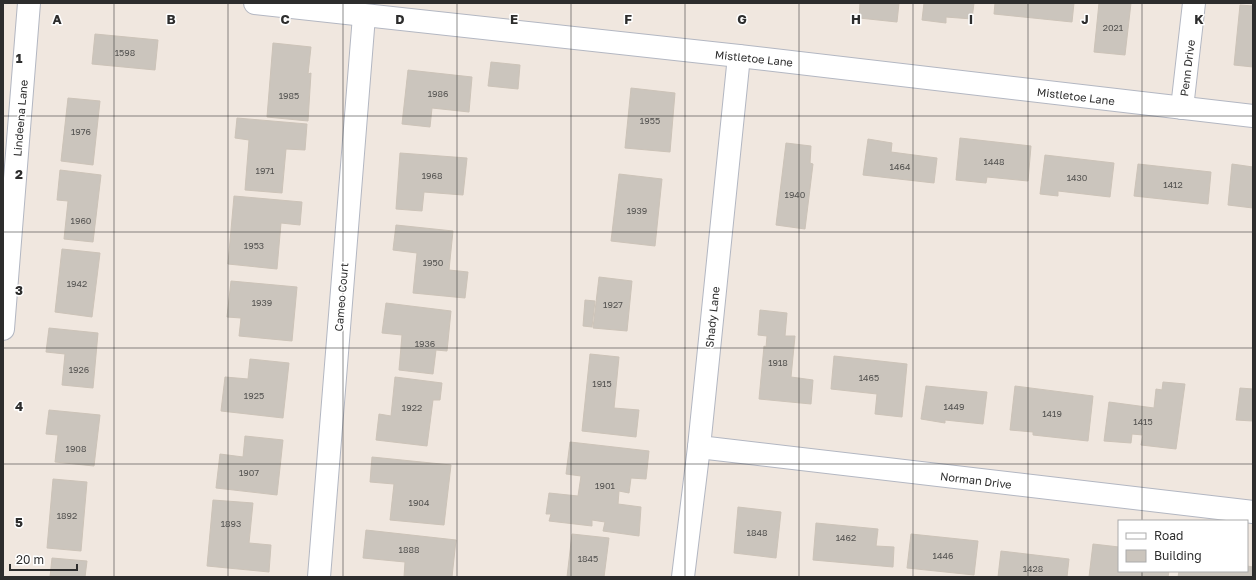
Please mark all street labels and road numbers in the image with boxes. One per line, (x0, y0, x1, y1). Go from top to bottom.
street label: Penn Drive (1177, 39, 1197, 97)
street label: Mistletoe Lane (714, 47, 794, 69)
street label: Lindeena Lane (10, 79, 30, 157)
street label: Mistletoe Lane (1036, 85, 1116, 107)
street label: Cameo Court (332, 262, 350, 332)
street label: Shady Lane (702, 286, 722, 348)
street label: Norman Drive (939, 469, 1013, 491)

